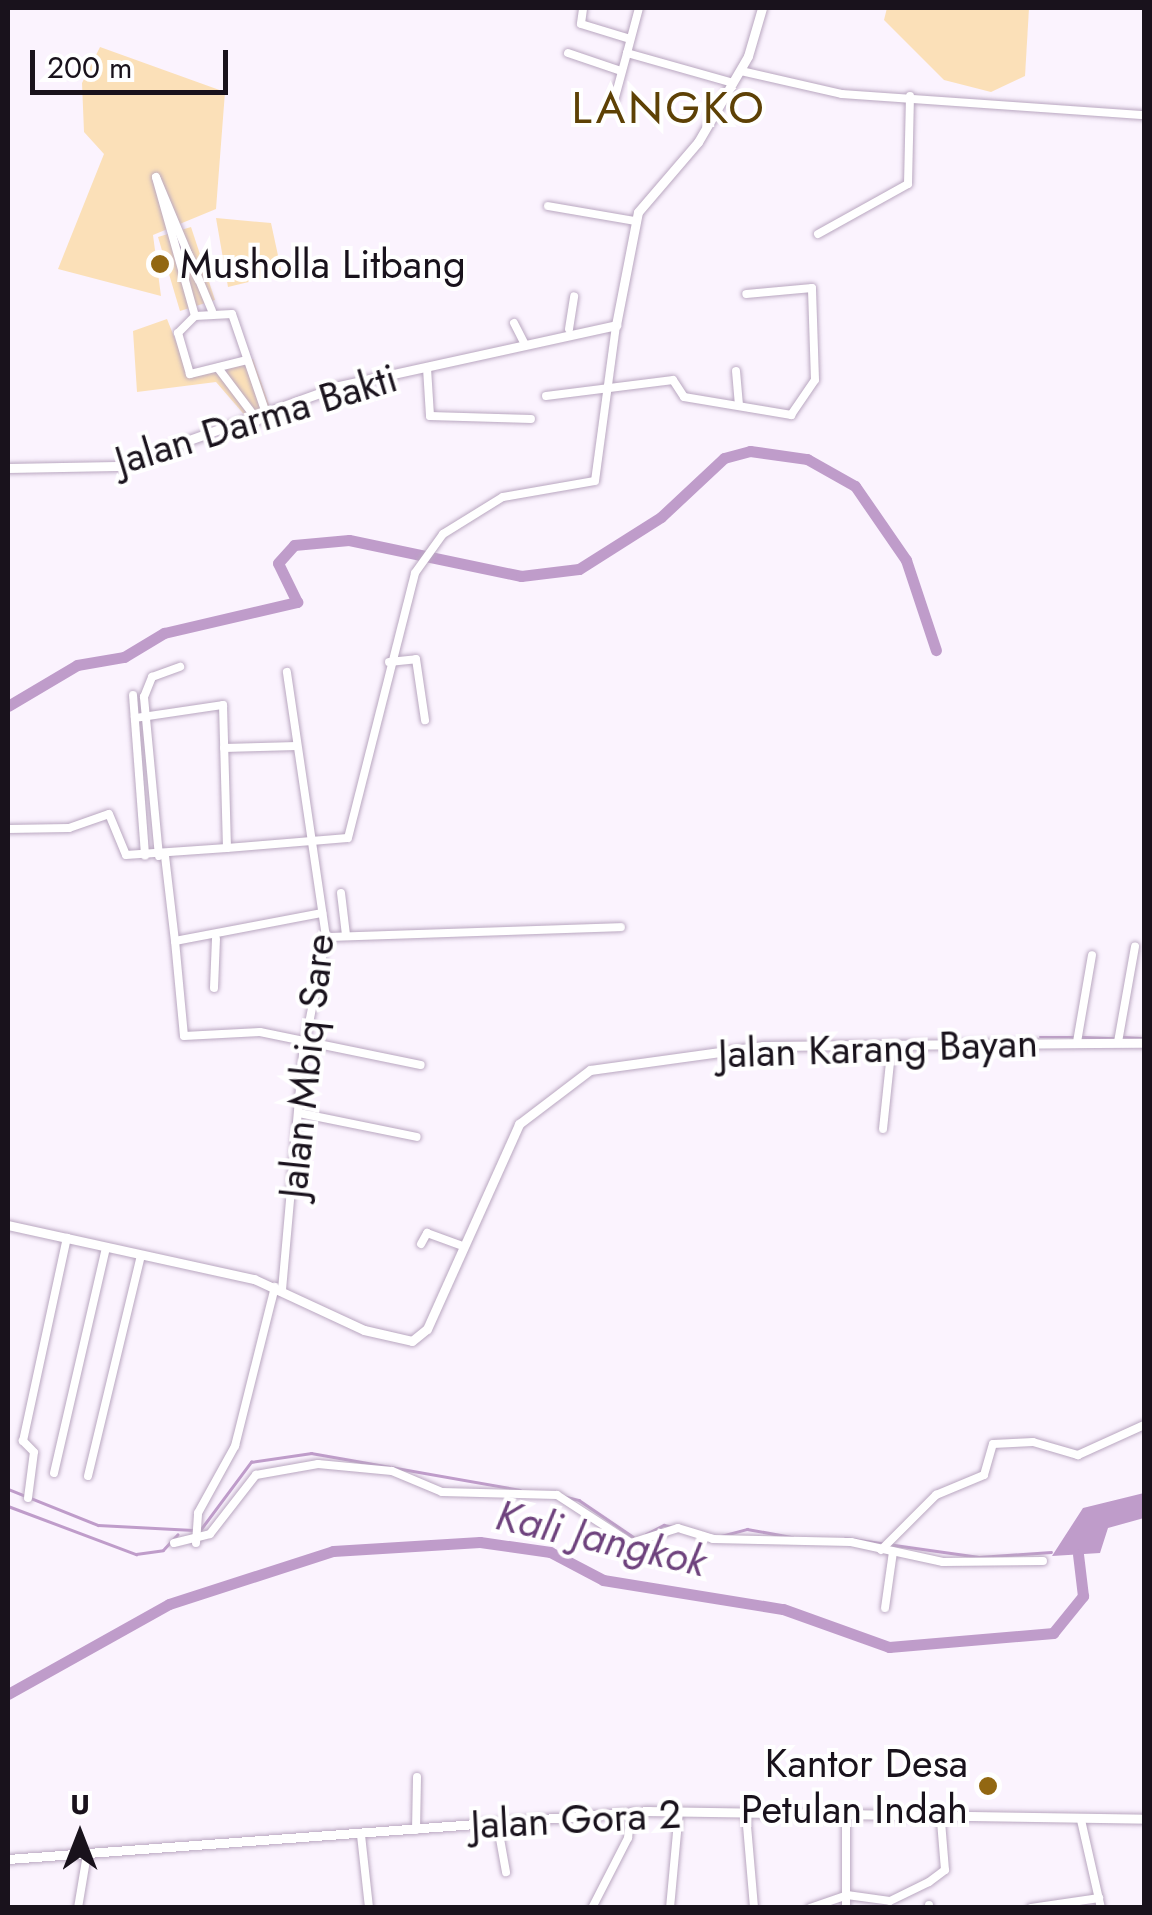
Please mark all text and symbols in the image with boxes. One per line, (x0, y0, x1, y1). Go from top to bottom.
scale bar (35, 30, 232, 92)
text: 200 m (47, 46, 132, 89)
district label: LANGKO (572, 81, 766, 135)
place label: Musholla Litbang (180, 240, 466, 288)
marker: Musholla Litbang (149, 253, 171, 275)
street label: Jalan Darma Bakti (109, 353, 403, 485)
street label: Jalan Mbiq Sare (268, 931, 344, 1201)
street label: Jalan Karang Bayan (717, 1018, 1039, 1078)
water label: Kali Jangkok (491, 1490, 711, 1588)
place label: Kantor Desa Petulan Indah (741, 1739, 968, 1833)
marker: Kantor Desa Petulan Indah (977, 1775, 999, 1797)
text: U (70, 1784, 90, 1825)
north arrow (30, 1785, 130, 1885)
street label: Jalan Gora 2 (469, 1790, 683, 1848)

